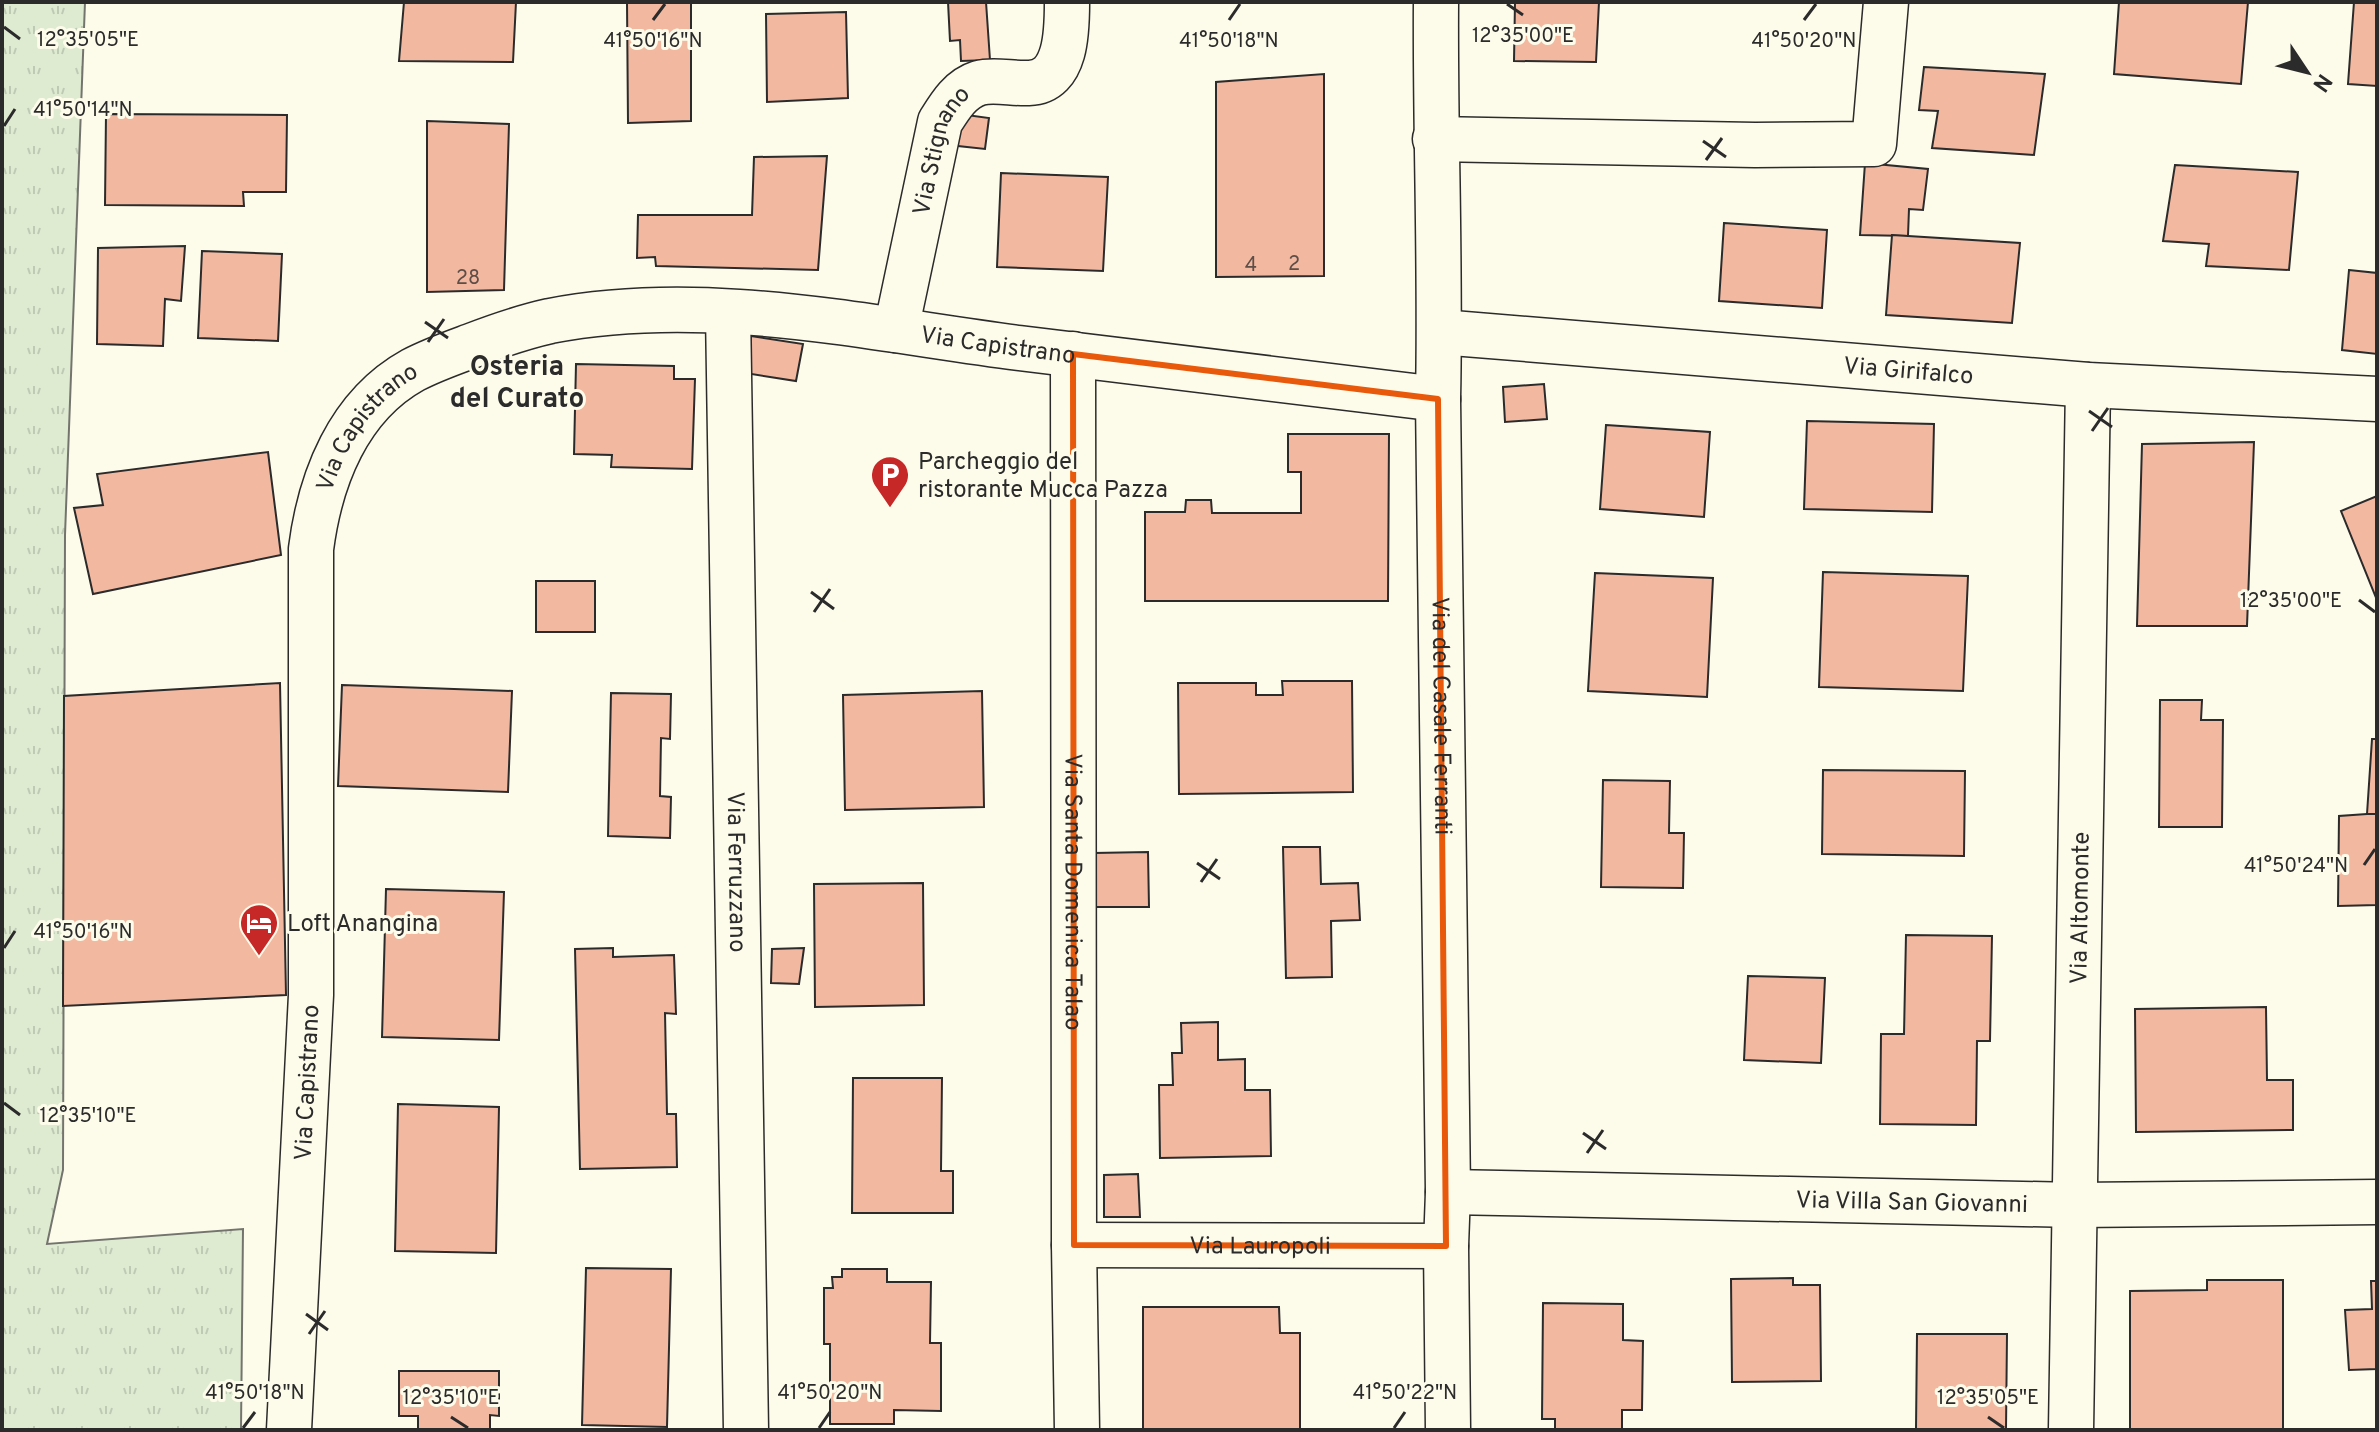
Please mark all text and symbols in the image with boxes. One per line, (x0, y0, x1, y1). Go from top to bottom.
text: 12°35'00"E (1472, 24, 1574, 50)
text: 12°35'05"E (37, 28, 139, 54)
text: 41°50'16"N (603, 29, 703, 55)
text: 41°50'18"N (1179, 29, 1279, 55)
text: 41°50'20"N (1752, 29, 1856, 55)
north arrow (2267, 32, 2347, 112)
text: N (2306, 68, 2337, 96)
street label: Via Stignano (908, 80, 977, 218)
text: 41°50'14"N (33, 98, 133, 124)
house number: 2 (1288, 252, 1300, 278)
house number: 4 (1245, 253, 1257, 279)
house number: 28 (456, 266, 480, 292)
street label: Via Capistrano (918, 321, 1077, 372)
district label: Osteria del Curato (450, 350, 584, 418)
street label: Via Girifalco (1842, 352, 1974, 393)
street label: Via Capistrano (311, 357, 424, 496)
place label: Parcheggio del ristorante Mucca Pazza (918, 448, 1168, 506)
parking icon: Parcheggio del ristorante Mucca Pazza (869, 454, 911, 509)
text: 12°35'00"E (2240, 589, 2342, 615)
street label: Via del Casale Ferranti (1423, 596, 1457, 835)
street label: Via Santa Domenica Talao (1056, 753, 1087, 1031)
street label: Via Ferruzzano (719, 791, 751, 953)
street label: Via Altomonte (2065, 832, 2098, 985)
text: 41°50'24"N (2244, 854, 2348, 880)
hotel icon: Loft Anangina (238, 902, 280, 957)
place label: Loft Anangina (287, 910, 438, 940)
text: 41°50'16"N (33, 920, 133, 946)
street label: Via Capistrano (290, 1004, 328, 1161)
text: 12°35'10"E (40, 1104, 136, 1130)
street label: Via Villa San Giovanni (1795, 1186, 2028, 1221)
street label: Via Lauropoli (1189, 1232, 1331, 1263)
text: 41°50'18"N (205, 1381, 305, 1407)
text: 41°50'20"N (778, 1381, 882, 1407)
text: 41°50'22"N (1353, 1381, 1457, 1407)
text: 12°35'10"E (403, 1386, 499, 1412)
text: 12°35'05"E (1937, 1386, 2039, 1412)

